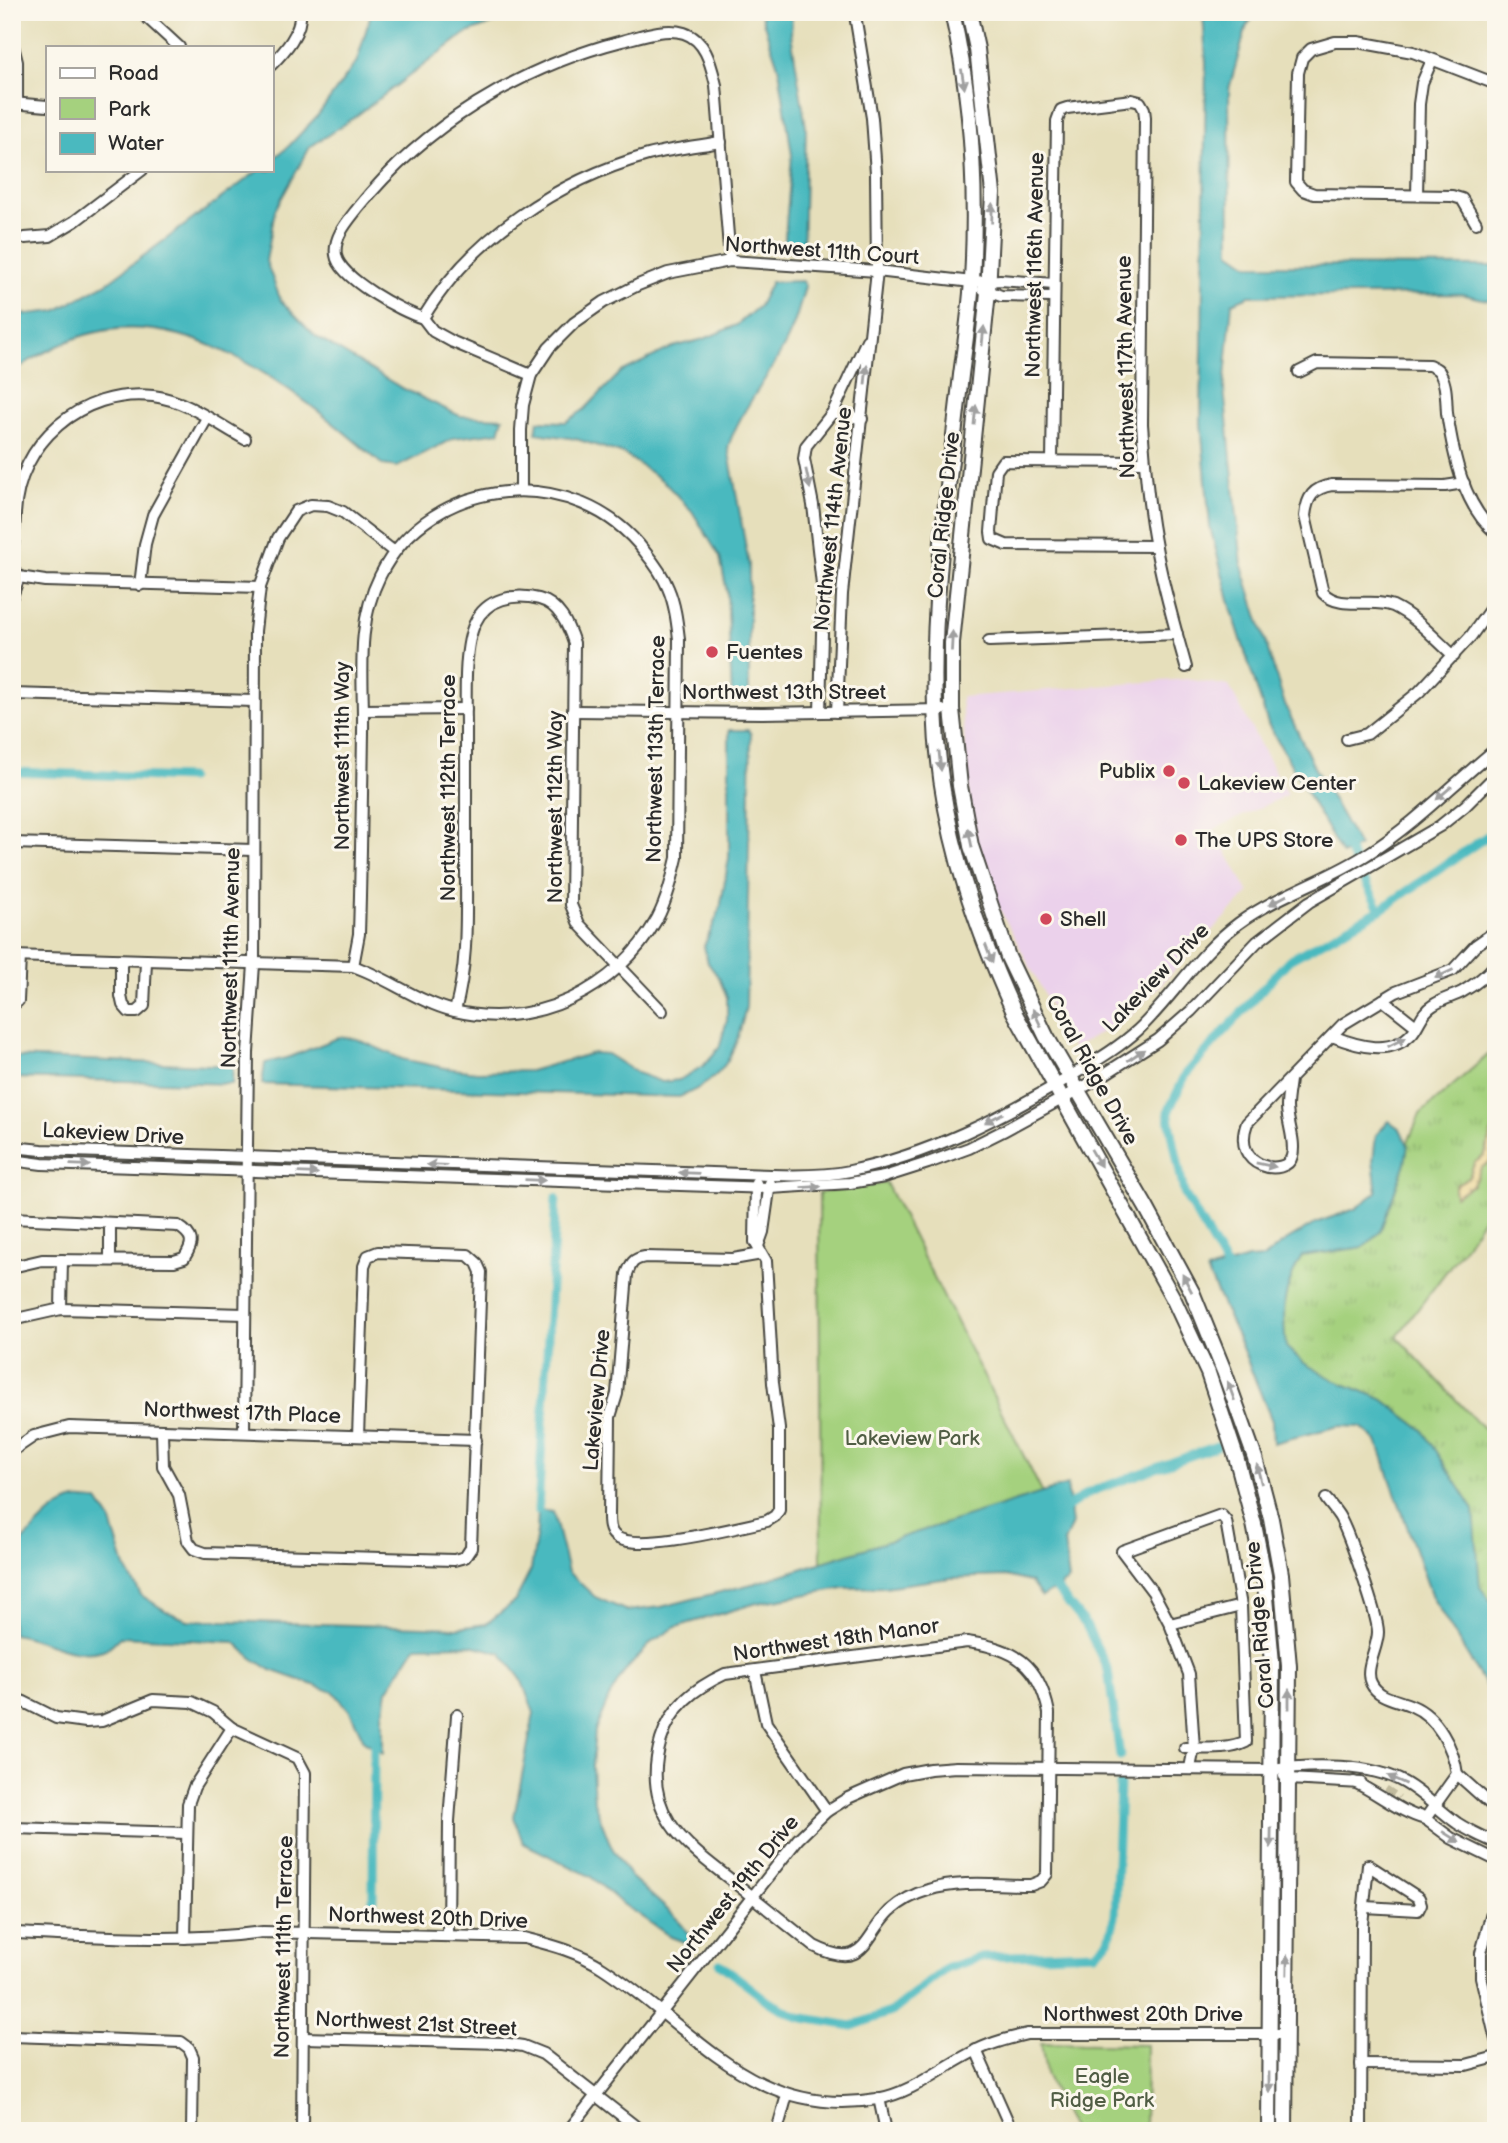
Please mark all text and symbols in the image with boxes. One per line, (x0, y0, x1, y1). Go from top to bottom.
legend (46, 46, 273, 172)
text: Road (108, 61, 159, 86)
one-way arrow (958, 69, 969, 91)
text: Park (108, 97, 151, 122)
text: Water (108, 131, 164, 156)
street label: Northwest 116th Avenue (1021, 152, 1049, 378)
one-way arrow (987, 202, 998, 224)
street label: Northwest 11th Court (724, 232, 921, 270)
street label: Northwest 117th Avenue (1112, 255, 1140, 479)
one-way arrow (978, 325, 989, 347)
one-way arrow (861, 364, 872, 386)
one-way arrow (970, 404, 981, 426)
street label: Northwest 114th Avenue (809, 406, 857, 632)
street label: Coral Ridge Drive (923, 430, 965, 600)
one-way arrow (803, 468, 814, 490)
one-way arrow (947, 630, 958, 652)
street label: Northwest 113th Terrace (642, 635, 670, 863)
place label: Fuentes (726, 640, 803, 665)
marker: Fuentes (704, 644, 720, 660)
street label: Northwest 111th Way (330, 661, 355, 850)
street label: Northwest 112th Terrace (436, 674, 461, 902)
street label: Northwest 13th Street (682, 680, 887, 705)
street label: Northwest 112th Way (543, 710, 568, 904)
one-way arrow (935, 751, 946, 773)
place label: Publix (1099, 759, 1155, 784)
marker: Publix (1161, 763, 1177, 779)
place label: Lakeview Center (1198, 771, 1356, 796)
marker: Lakeview Center (1176, 775, 1192, 791)
one-way arrow (1435, 785, 1452, 800)
one-way arrow (964, 827, 975, 849)
place label: The UPS Store (1195, 828, 1333, 853)
marker: The UPS Store (1173, 832, 1189, 848)
street label: Northwest 111th Avenue (217, 847, 245, 1069)
one-way arrow (1269, 894, 1288, 906)
place label: Shell (1060, 907, 1106, 932)
marker: Shell (1038, 911, 1054, 927)
street label: Lakeview Drive (1098, 918, 1214, 1038)
one-way arrow (983, 944, 994, 965)
one-way arrow (1434, 968, 1454, 979)
street label: Coral Ridge Drive (1040, 991, 1144, 1149)
one-way arrow (1031, 1008, 1043, 1028)
one-way arrow (1387, 1036, 1407, 1047)
one-way arrow (1126, 1049, 1145, 1062)
one-way arrow (985, 1112, 1004, 1124)
street label: Lakeview Drive (41, 1118, 185, 1150)
one-way arrow (1090, 1148, 1102, 1168)
one-way arrow (70, 1159, 92, 1171)
one-way arrow (426, 1159, 448, 1171)
one-way arrow (1256, 1159, 1278, 1170)
one-way arrow (677, 1167, 699, 1179)
one-way arrow (297, 1168, 319, 1179)
one-way arrow (524, 1175, 546, 1186)
one-way arrow (801, 1181, 823, 1192)
one-way arrow (1181, 1273, 1193, 1293)
street label: Lakeview Drive (578, 1328, 616, 1472)
one-way arrow (1225, 1380, 1236, 1401)
street label: Northwest 17th Place (143, 1397, 341, 1429)
park label: Lakeview Park (845, 1426, 980, 1451)
one-way arrow (1253, 1463, 1264, 1485)
street label: Coral Ridge Drive (1240, 1540, 1280, 1710)
street label: Northwest 18th Manor (731, 1613, 941, 1667)
one-way arrow (1283, 1688, 1295, 1710)
one-way arrow (1387, 1774, 1407, 1786)
street label: Northwest 19th Drive (662, 1810, 804, 1978)
one-way arrow (1265, 1828, 1277, 1850)
one-way arrow (1441, 1831, 1461, 1844)
street label: Northwest 111th Terrace (270, 1835, 298, 2059)
street label: Northwest 20th Drive (328, 1902, 528, 1934)
one-way arrow (1281, 1954, 1292, 1976)
street label: Northwest 20th Drive (1043, 2002, 1243, 2027)
street label: Northwest 21st Street (314, 2006, 518, 2042)
park label: Eagle Ridge Park (1050, 2064, 1155, 2113)
one-way arrow (1263, 2071, 1275, 2093)

